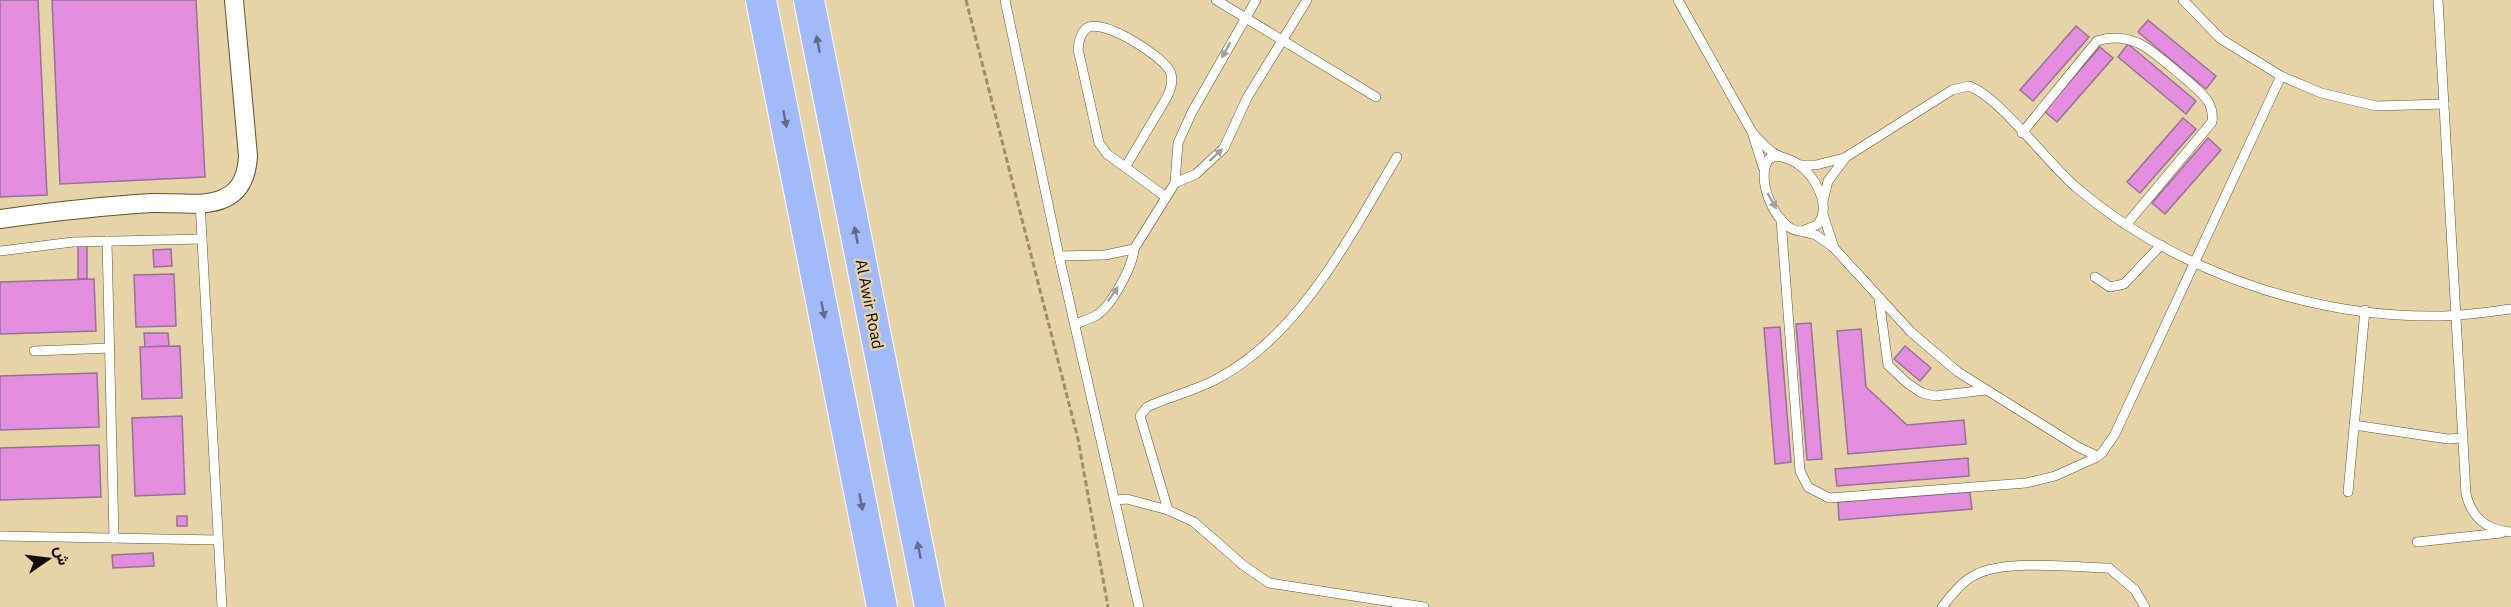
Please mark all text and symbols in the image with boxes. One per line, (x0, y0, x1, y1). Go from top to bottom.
one-way arrow (813, 34, 822, 53)
one-way arrow (1221, 42, 1231, 59)
one-way arrow (781, 110, 790, 129)
one-way arrow (1208, 149, 1223, 162)
one-way arrow (1766, 193, 1776, 210)
one-way arrow (851, 225, 860, 244)
street label: Al Awir Road (851, 257, 889, 351)
one-way arrow (1107, 286, 1119, 302)
one-way arrow (819, 301, 828, 320)
one-way arrow (857, 492, 866, 511)
north arrow (18, 529, 78, 589)
one-way arrow (914, 540, 923, 559)
text: ش (51, 544, 75, 567)

